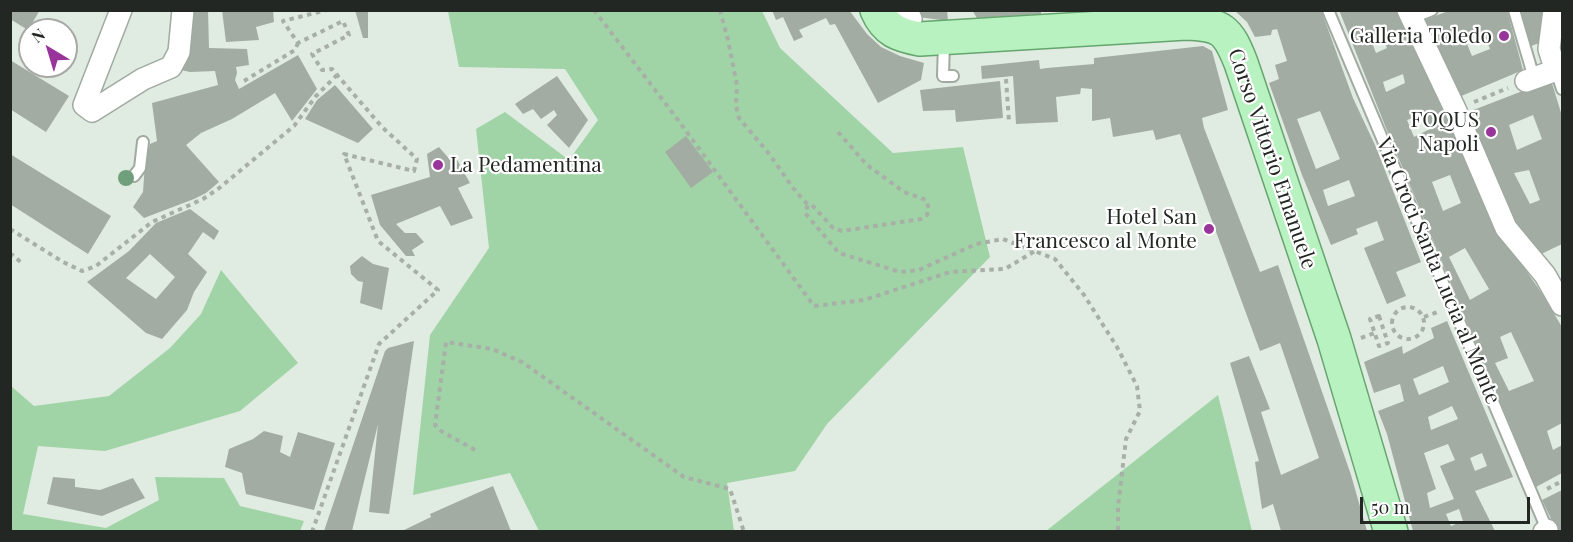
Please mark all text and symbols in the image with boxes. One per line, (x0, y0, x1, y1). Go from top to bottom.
north arrow (18, 18, 78, 78)
text: N (27, 23, 49, 47)
place label: Galleria Toledo (1350, 23, 1492, 49)
marker: Galleria Toledo (1497, 29, 1511, 43)
street label: Corso Vittorio Emanuele (1222, 45, 1322, 273)
place label: FOQUS Napoli (1411, 107, 1479, 157)
marker: FOQUS Napoli (1484, 125, 1498, 139)
street label: Via Croci Santa Lucia al Monte (1370, 134, 1506, 408)
place label: La Pedamentina (450, 152, 602, 178)
marker: La Pedamentina (431, 158, 445, 172)
place label: Hotel San Francesco al Monte (1014, 204, 1197, 254)
marker: Hotel San Francesco al Monte (1202, 222, 1216, 236)
scale bar (1363, 485, 1532, 523)
text: 50 m (1371, 495, 1410, 519)

